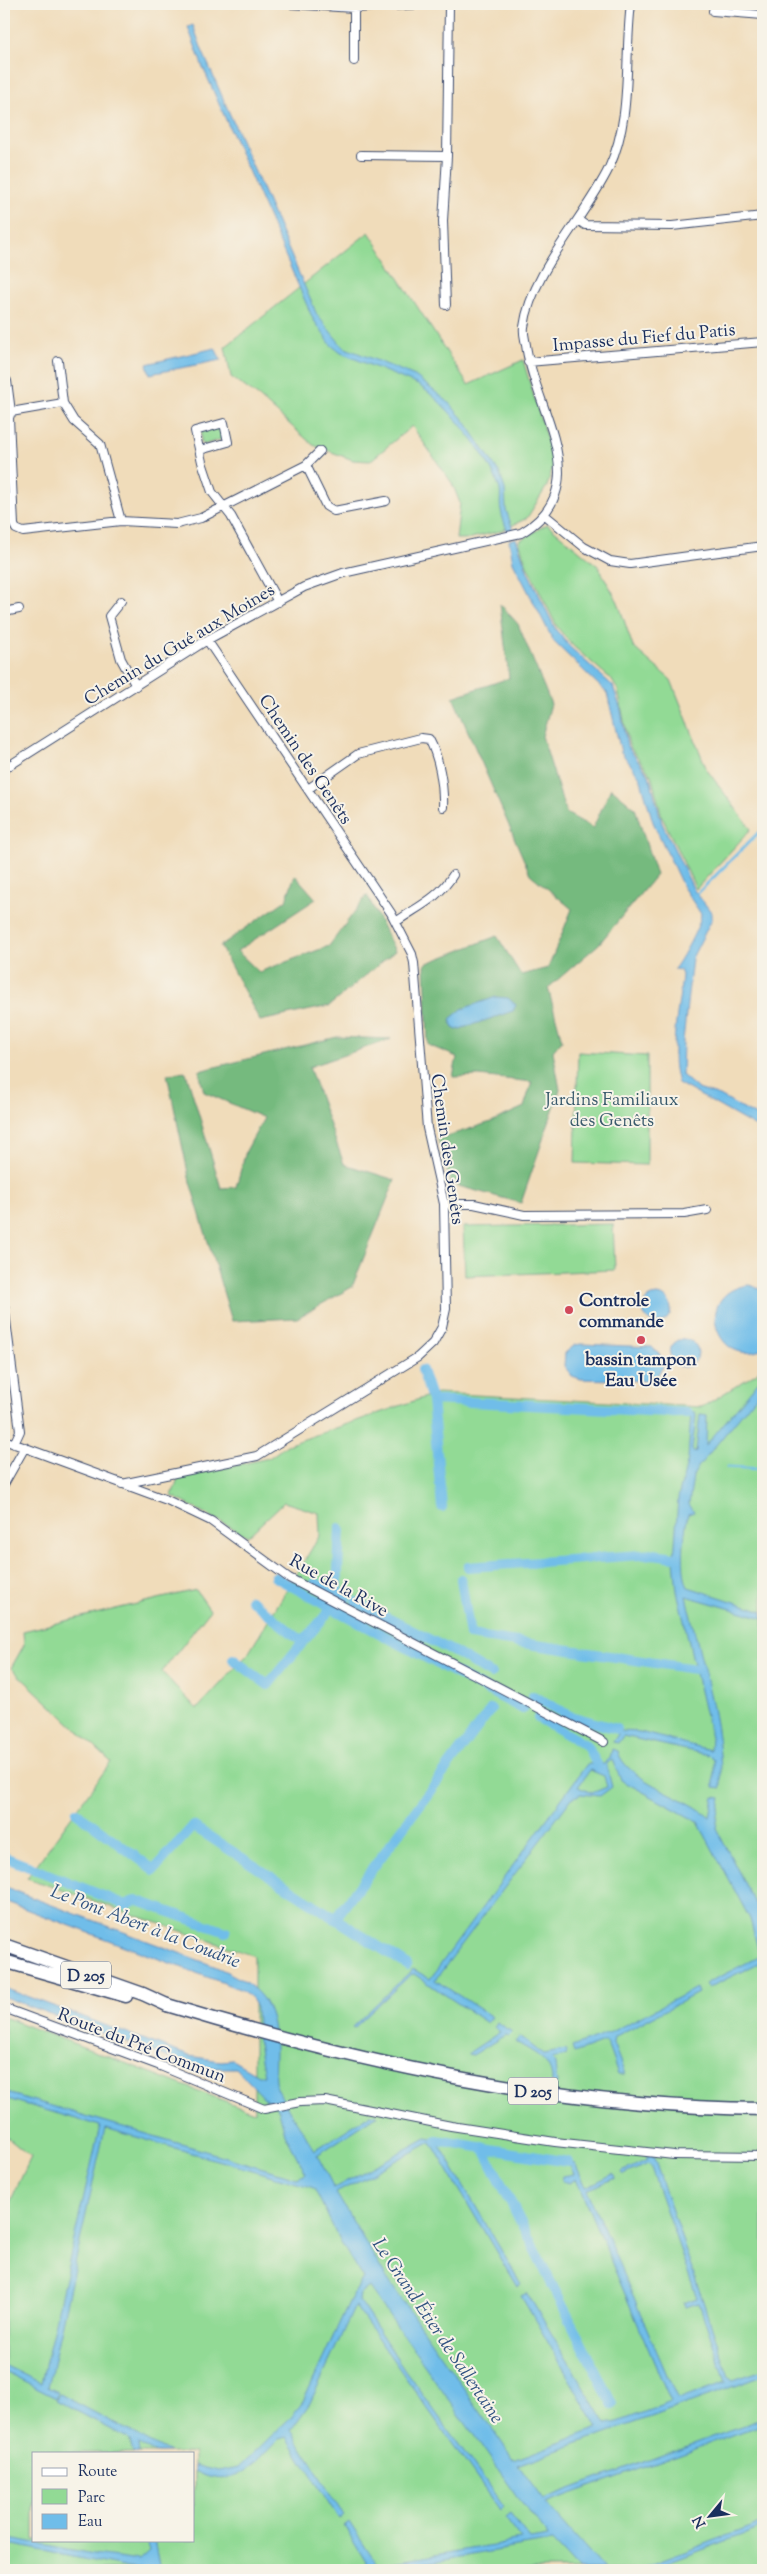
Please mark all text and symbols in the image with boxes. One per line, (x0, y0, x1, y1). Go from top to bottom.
street label: Impasse du Fief du Patis (552, 318, 737, 360)
street label: Chemin du Gué aux Moines (80, 578, 280, 713)
street label: Chemin des Genêts (251, 690, 358, 830)
street label: Chemin des Genêts (423, 1072, 469, 1226)
park label: Jardins Familiaux des Genêts (544, 1088, 679, 1135)
place label: Controle commande (579, 1289, 664, 1336)
marker: Controle commande (563, 1304, 575, 1316)
marker: bassin tampon Eau Usée (635, 1334, 647, 1346)
place label: bassin tampon Eau Usée (584, 1348, 697, 1395)
street label: Rue de la Rive (284, 1549, 392, 1625)
water label: Le Pont Abert à la Coudrie (46, 1879, 244, 1976)
road number: D 205 (61, 1962, 111, 1988)
street label: Route du Pré Commun (53, 2003, 230, 2091)
road number: D 205 (508, 2078, 558, 2104)
water label: Le Grand Étier de Sallertaine (365, 2233, 509, 2430)
legend (32, 2452, 195, 2542)
text: Route (78, 2462, 117, 2483)
text: Parc (78, 2488, 106, 2509)
north arrow (684, 2492, 734, 2542)
text: Eau (78, 2512, 103, 2533)
text: N (689, 2512, 712, 2531)

